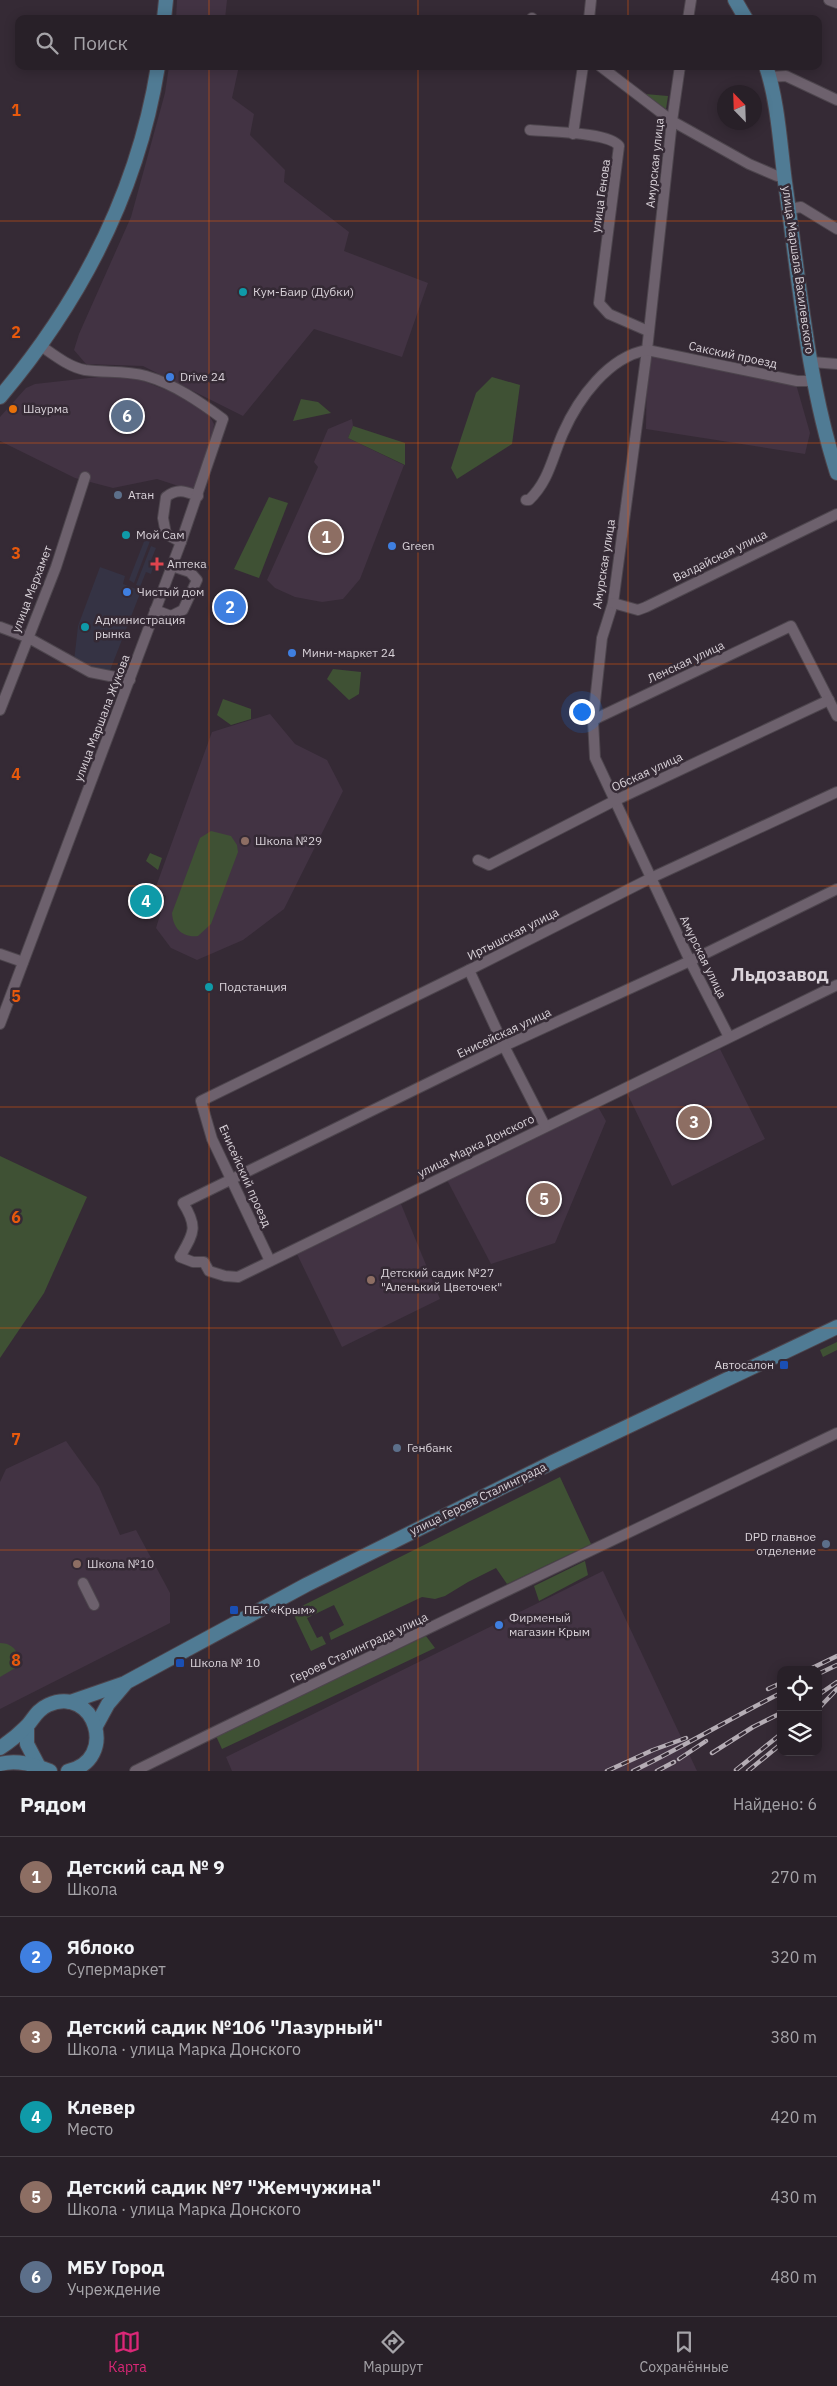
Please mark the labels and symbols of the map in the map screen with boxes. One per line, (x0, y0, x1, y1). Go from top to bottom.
north arrow (717, 85, 762, 130)
text: 1 (11, 100, 21, 120)
street label: Амурская улица (642, 117, 667, 209)
street label: улица Генова (588, 158, 613, 234)
street label: улица Маршала Василевского (779, 185, 818, 355)
place label: Кум-Баир (Дубки) (253, 284, 354, 299)
marker: Кум-Баир (Дубки) (237, 286, 249, 298)
text: 2 (11, 322, 21, 342)
street label: Сакский проезд (687, 338, 779, 371)
place label: Drive 24 (180, 369, 225, 384)
marker: Drive 24 (164, 371, 176, 383)
pin: 6 (111, 397, 143, 435)
place label: Шаурма (23, 401, 69, 416)
marker: Шаурма (7, 403, 19, 415)
place label: Атан (128, 487, 154, 502)
marker: Атан (112, 489, 124, 501)
pin: 1 (310, 518, 342, 556)
street label: Амурская улица (589, 518, 618, 610)
street label: Валдайская улица (670, 526, 770, 585)
place label: Мой Сам (136, 527, 185, 542)
marker: Мой Сам (120, 529, 132, 541)
place label: Green (402, 538, 435, 553)
marker: Green (386, 540, 398, 552)
street label: улица Мерхамет (8, 543, 55, 635)
text: 3 (11, 543, 21, 563)
place label: Аптека (167, 556, 207, 571)
marker: Аптека (151, 558, 163, 570)
place label: Чистый дом (137, 584, 204, 599)
marker: Чистый дом (121, 586, 133, 598)
pin: 2 (214, 588, 246, 626)
place label: Администрация рынка (95, 612, 185, 641)
marker: Администрация рынка (79, 621, 91, 633)
street label: Ленская улица (645, 637, 727, 686)
place label: Мини-маркет 24 (302, 645, 395, 660)
marker: Мини-маркет 24 (286, 647, 298, 659)
street label: улица Маршала Жукова (70, 652, 133, 783)
your location (569, 699, 595, 725)
street label: Обская улица (609, 748, 685, 795)
text: 4 (11, 764, 21, 784)
place label: Школа №29 (255, 833, 322, 848)
marker: Школа №29 (239, 835, 251, 847)
pin: 4 (130, 882, 162, 920)
street label: Иртышская улица (465, 904, 562, 963)
street label: Амурская улица (677, 913, 730, 1001)
district label: Льдозавод (731, 963, 829, 986)
place label: Подстанция (219, 979, 287, 994)
marker: Подстанция (203, 981, 215, 993)
text: 5 (11, 986, 21, 1006)
street label: Енисейская улица (454, 1004, 554, 1061)
pin: 3 (678, 1103, 710, 1141)
street label: улица Марка Донского (415, 1111, 537, 1180)
street label: Енисейский проезд (216, 1122, 275, 1229)
pin: 5 (528, 1180, 560, 1218)
text: 6 (11, 1207, 21, 1227)
place label: Детский садик №27 "Аленький Цветочек" (381, 1265, 502, 1294)
marker: Детский садик №27 "Аленький Цветочек" (365, 1274, 377, 1286)
place label: Автосалон (714, 1357, 774, 1372)
marker: Автосалон (778, 1359, 790, 1371)
text: 7 (11, 1429, 21, 1449)
place label: Генбанк (407, 1440, 453, 1455)
marker: Генбанк (391, 1442, 403, 1454)
street label: улица Героев Сталинграда (407, 1459, 549, 1538)
place label: DPD главное отделение (745, 1529, 816, 1558)
marker: DPD главное отделение (820, 1538, 832, 1550)
place label: Школа №10 (87, 1556, 154, 1571)
marker: Школа №10 (71, 1558, 83, 1570)
place label: ПБК «Крым» (244, 1602, 315, 1617)
marker: ПБК «Крым» (228, 1604, 240, 1616)
street label: Героев Сталинграда улица (288, 1609, 430, 1686)
place label: Фирменый магазин Крым (509, 1610, 590, 1639)
marker: Фирменый магазин Крым (493, 1619, 505, 1631)
text: 8 (11, 1650, 21, 1670)
place label: Школа № 10 (190, 1655, 260, 1670)
marker: Школа № 10 (174, 1657, 186, 1669)

